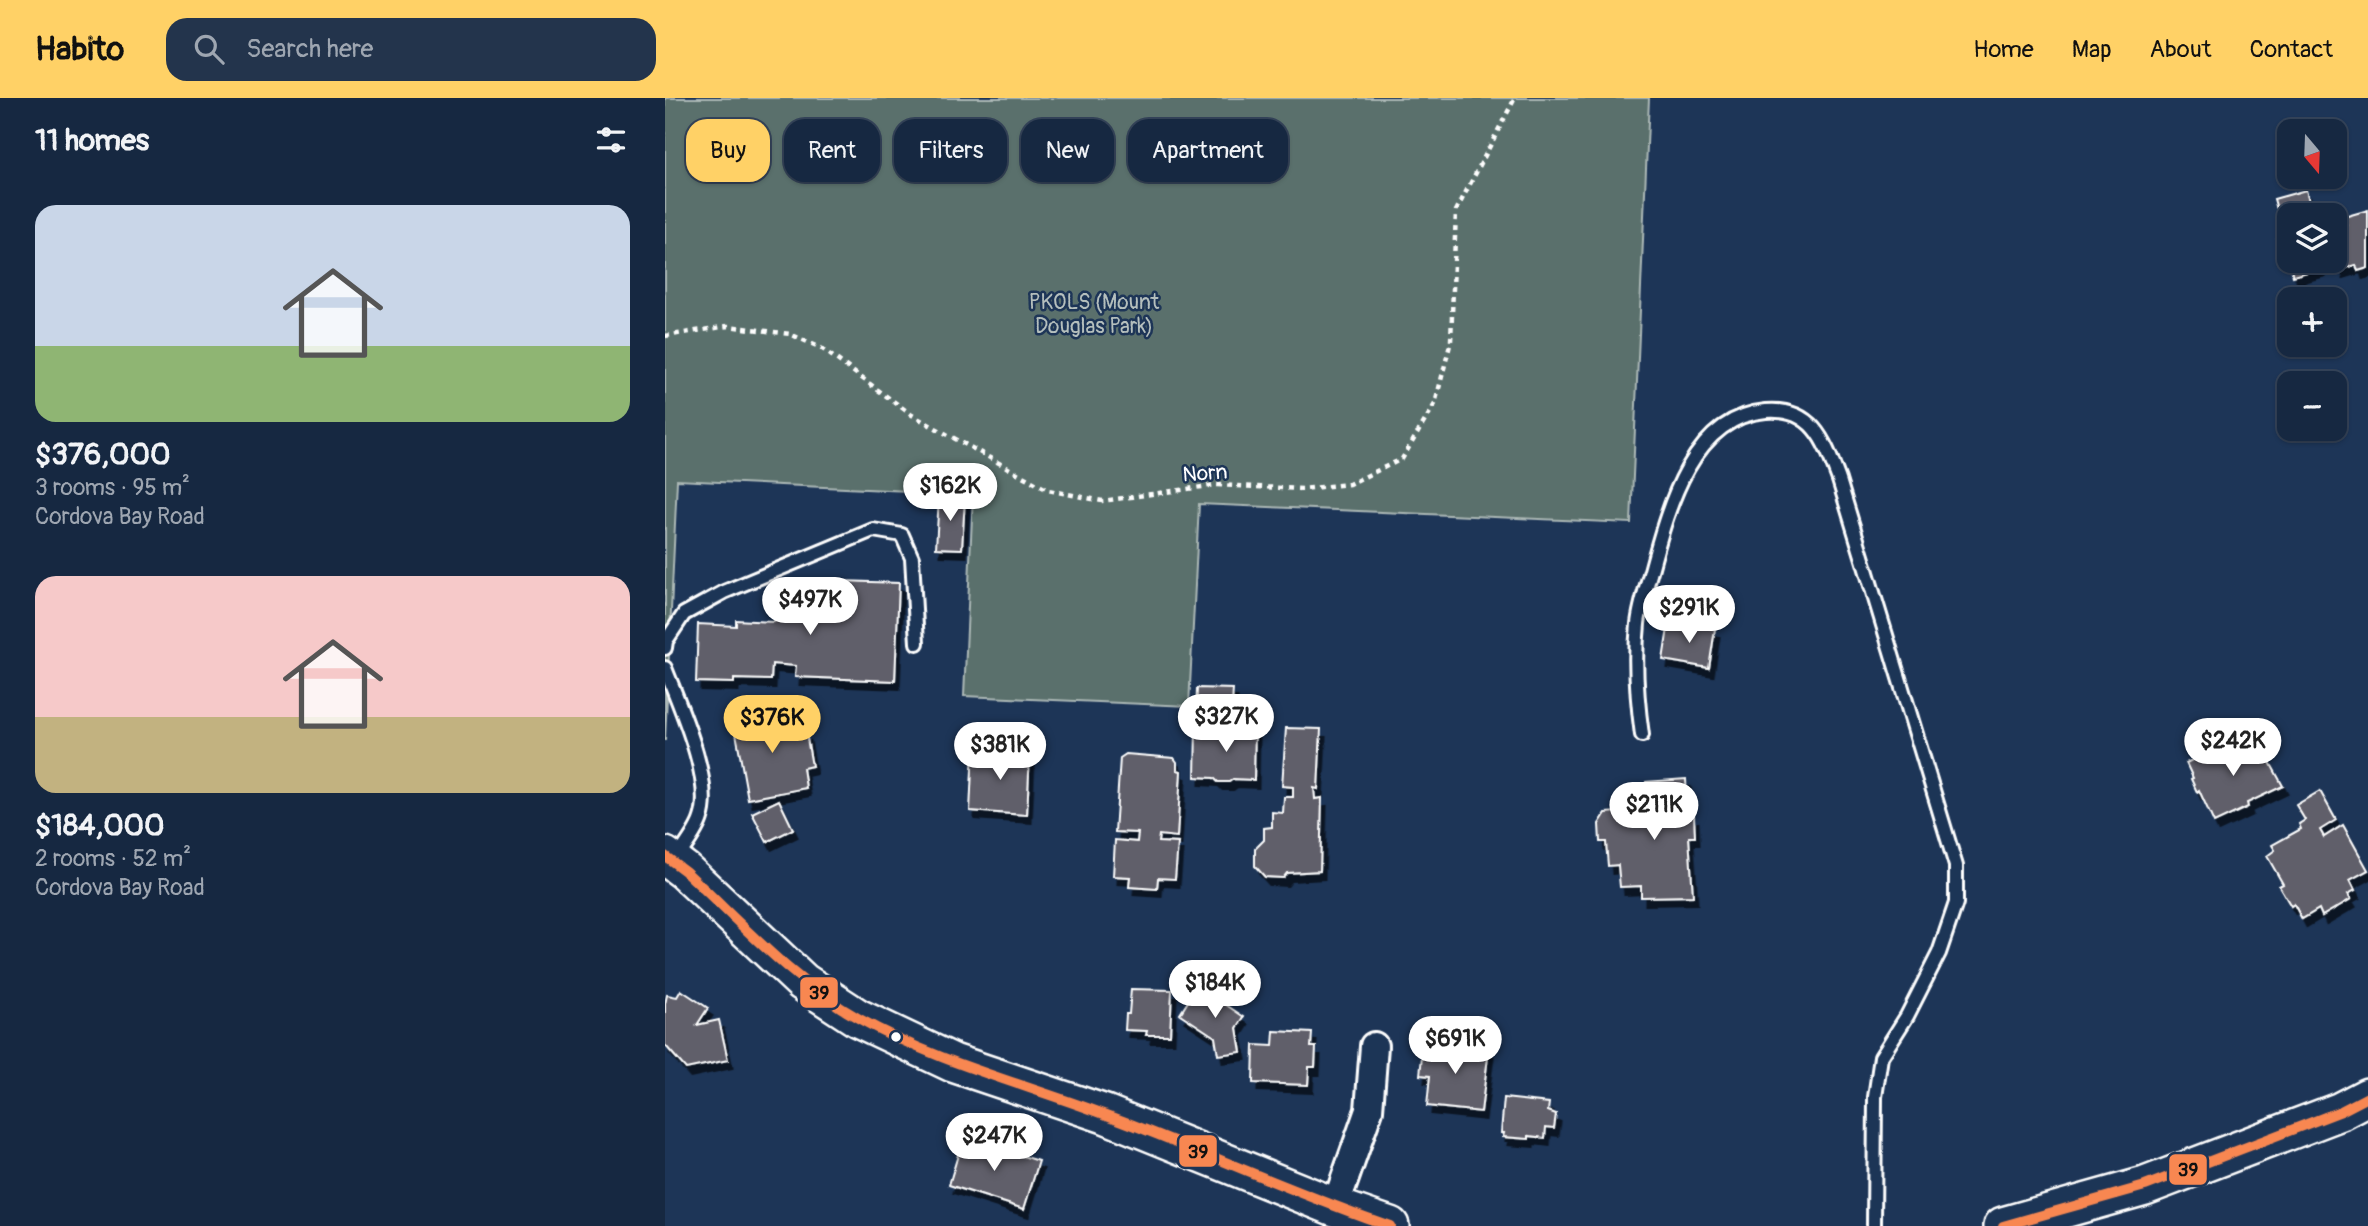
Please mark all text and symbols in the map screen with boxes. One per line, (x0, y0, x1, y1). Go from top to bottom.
search box (166, 18, 656, 81)
text: Habito (35, 29, 124, 70)
icon: search (190, 30, 228, 68)
text: Search here (246, 33, 373, 65)
text: Home (1973, 35, 2034, 64)
text: Map (2072, 35, 2112, 64)
text: About (2150, 35, 2212, 64)
text: Contact (2250, 35, 2333, 64)
chip: Buy (686, 119, 770, 182)
chip: Rent (784, 119, 880, 182)
chip: Filters (894, 119, 1007, 182)
chip: New (1021, 119, 1114, 182)
chip: Apartment (1128, 119, 1288, 182)
north arrow (2277, 119, 2347, 189)
map controls (2277, 119, 2347, 441)
icon: filters (592, 121, 630, 159)
text: 11 homes (35, 122, 149, 159)
button: layers (2277, 203, 2347, 273)
icon: home (270, 250, 396, 376)
button: + (2277, 287, 2347, 357)
park label: PKOLS (Mount Douglas Park) (1029, 289, 1160, 340)
button: − (2277, 371, 2347, 441)
text: $376,000 (35, 436, 170, 473)
street label: Norn (1182, 458, 1228, 489)
pin: $162K (901, 464, 999, 523)
text: $162K (919, 471, 981, 500)
text: 3 rooms · 95 m² (35, 473, 190, 502)
text: Cordova Bay Road (35, 502, 205, 531)
pin: $497K (761, 578, 859, 637)
text: $497K (778, 585, 842, 614)
pin: $291K (1640, 586, 1738, 645)
text: $291K (1659, 593, 1719, 622)
icon: home (270, 621, 396, 747)
pin: $327K (1177, 694, 1275, 754)
pin: $376K (723, 696, 821, 755)
text: $327K (1194, 702, 1258, 731)
text: $376K (740, 703, 804, 732)
pin: $242K (2184, 718, 2282, 778)
pin: $381K (951, 722, 1049, 782)
text: $242K (2200, 726, 2266, 755)
text: $381K (970, 730, 1030, 759)
pin: $211K (1605, 782, 1703, 842)
text: $211K (1625, 790, 1683, 819)
text: $184,000 (35, 807, 165, 844)
text: 2 rooms · 52 m² (35, 844, 191, 873)
text: Cordova Bay Road (35, 873, 205, 902)
pin: $184K (1166, 960, 1264, 1020)
text: $184K (1185, 968, 1245, 997)
line badge: 39 (799, 976, 839, 1009)
text: 39 (809, 981, 829, 1005)
pin: $691K (1406, 1016, 1504, 1076)
text: $691K (1425, 1024, 1485, 1053)
unlabelled marker (889, 1030, 903, 1044)
pin: $247K (945, 1114, 1043, 1173)
text: $247K (962, 1121, 1026, 1150)
line badge: 39 (1178, 1134, 1218, 1168)
text: 39 (1188, 1140, 1208, 1164)
line badge: 39 (2168, 1153, 2208, 1186)
text: 39 (2178, 1158, 2198, 1182)

